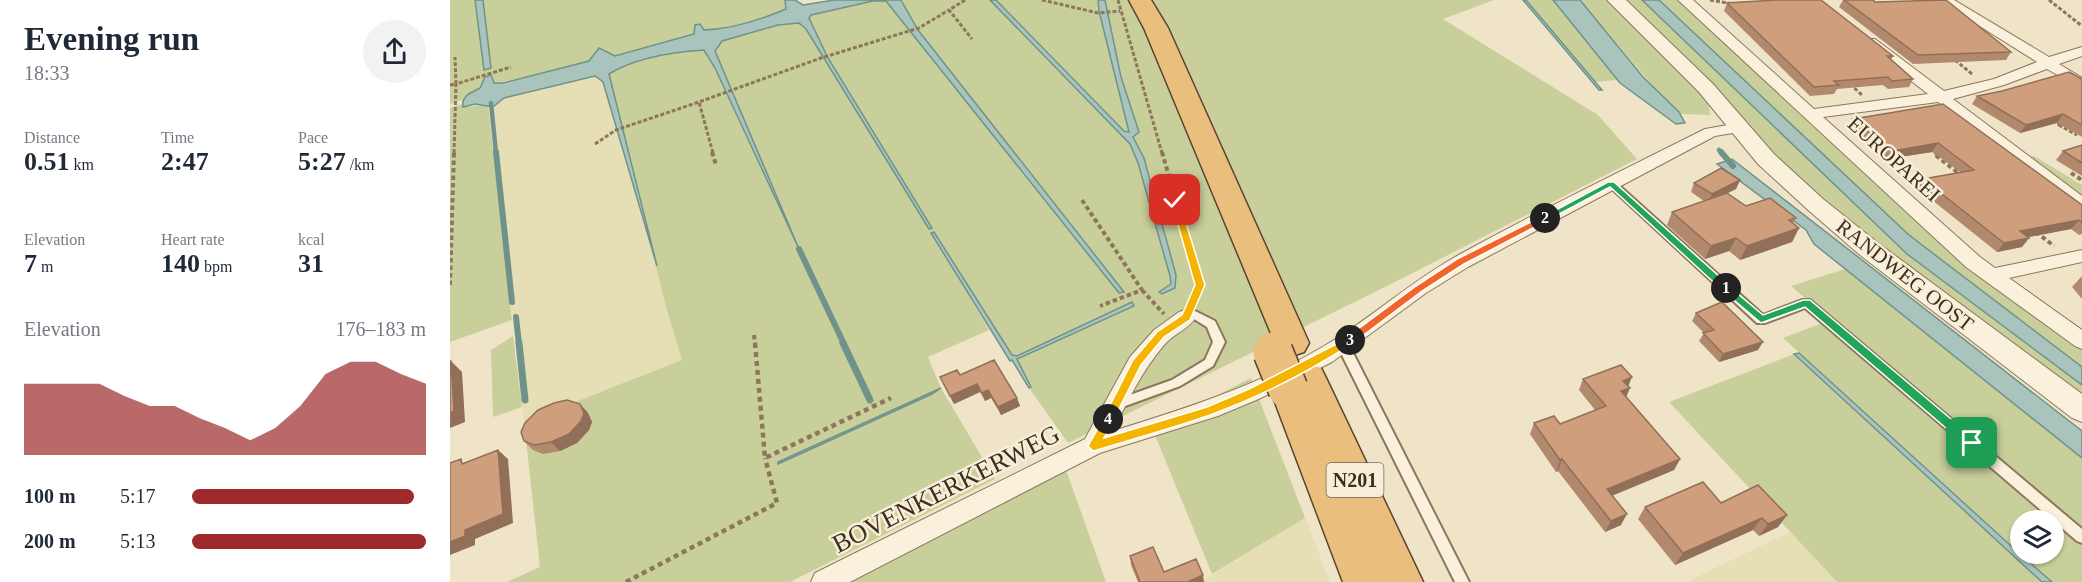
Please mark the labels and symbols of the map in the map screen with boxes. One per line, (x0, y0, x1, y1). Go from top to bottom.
street label: EUROPAREI (1843, 111, 1945, 207)
pin (1149, 174, 1200, 225)
pin: 2 (1530, 203, 1560, 233)
street label: RANDWEG OOST (1832, 214, 1978, 336)
pin: 1 (1711, 273, 1741, 303)
pin: 3 (1335, 325, 1365, 355)
pin: 4 (1093, 404, 1123, 434)
pin (1946, 417, 1997, 468)
street label: BOVENKERKERWEG (827, 419, 1065, 559)
road number: N201 (1326, 463, 1384, 497)

